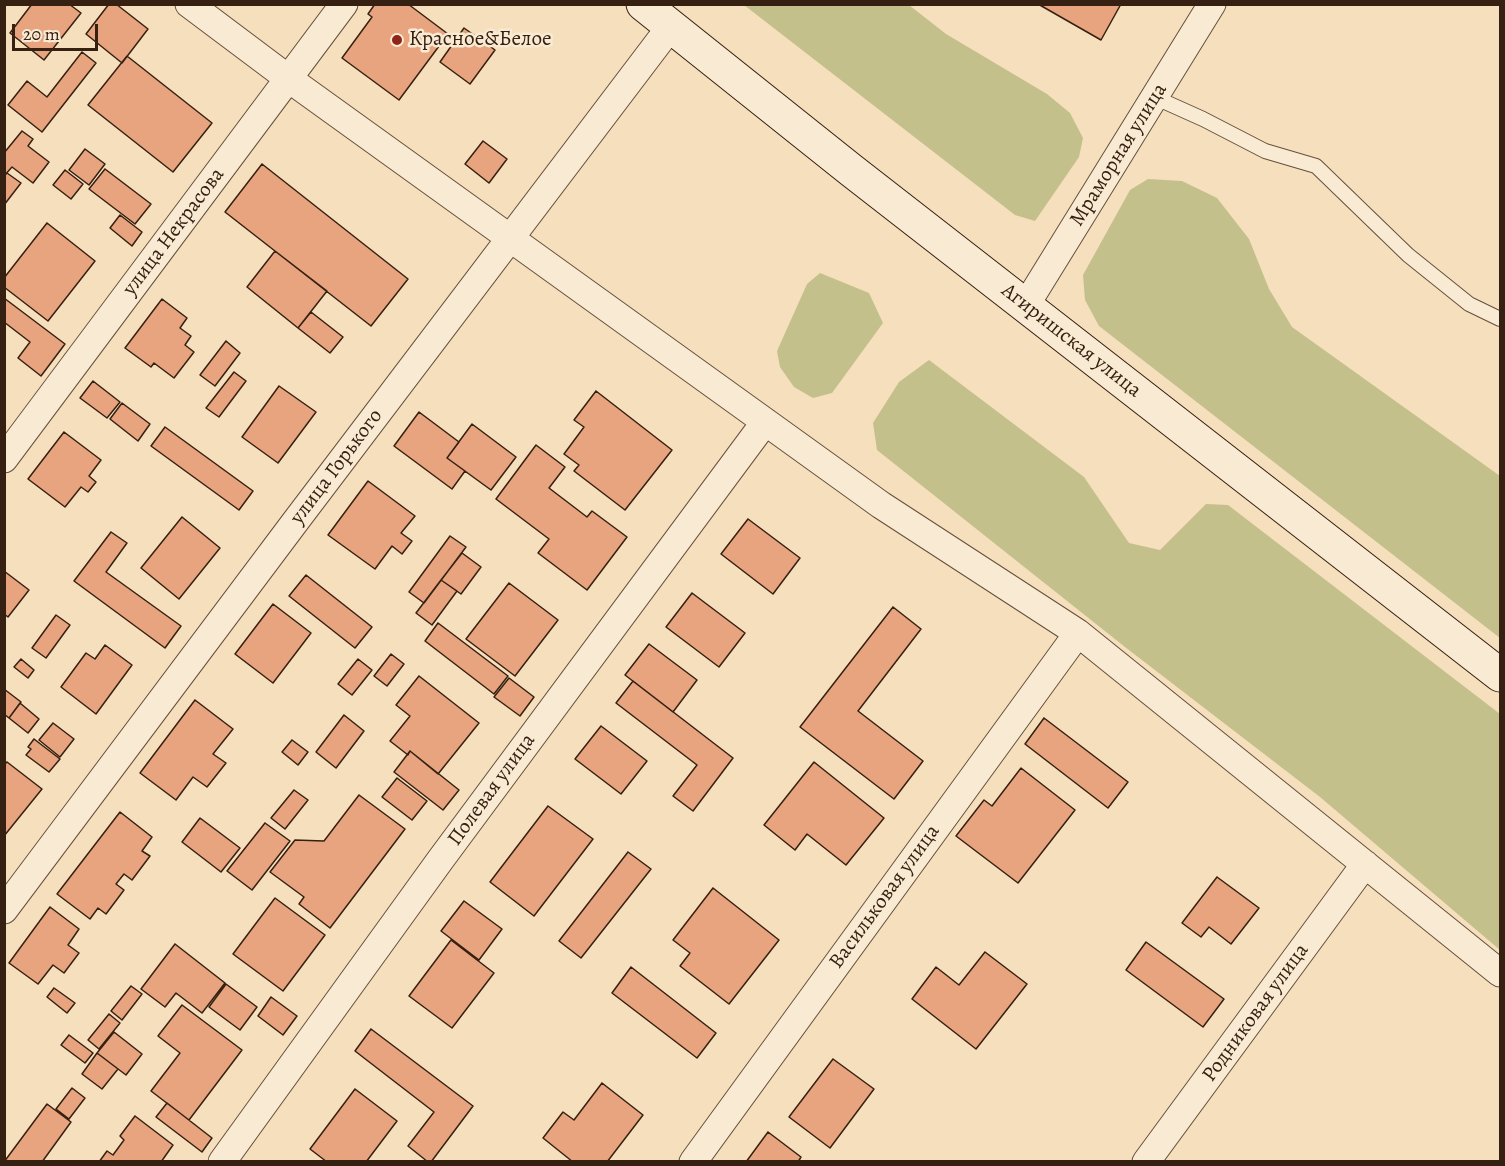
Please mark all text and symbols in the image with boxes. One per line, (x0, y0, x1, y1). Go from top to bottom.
scale bar (15, 12, 100, 50)
text: 20 m (23, 22, 60, 46)
place label: Красное&Белое (409, 27, 552, 53)
marker: Красное&Белое (390, 33, 404, 47)
street label: Мраморная улица (1065, 79, 1173, 231)
street label: улица Некрасова (118, 163, 230, 301)
street label: Агиришская улица (996, 279, 1146, 403)
street label: улица Горького (285, 404, 389, 530)
street label: Полевая улица (443, 729, 541, 851)
street label: Васильковая улица (824, 820, 946, 974)
street label: Родниковая улица (1197, 939, 1315, 1087)

